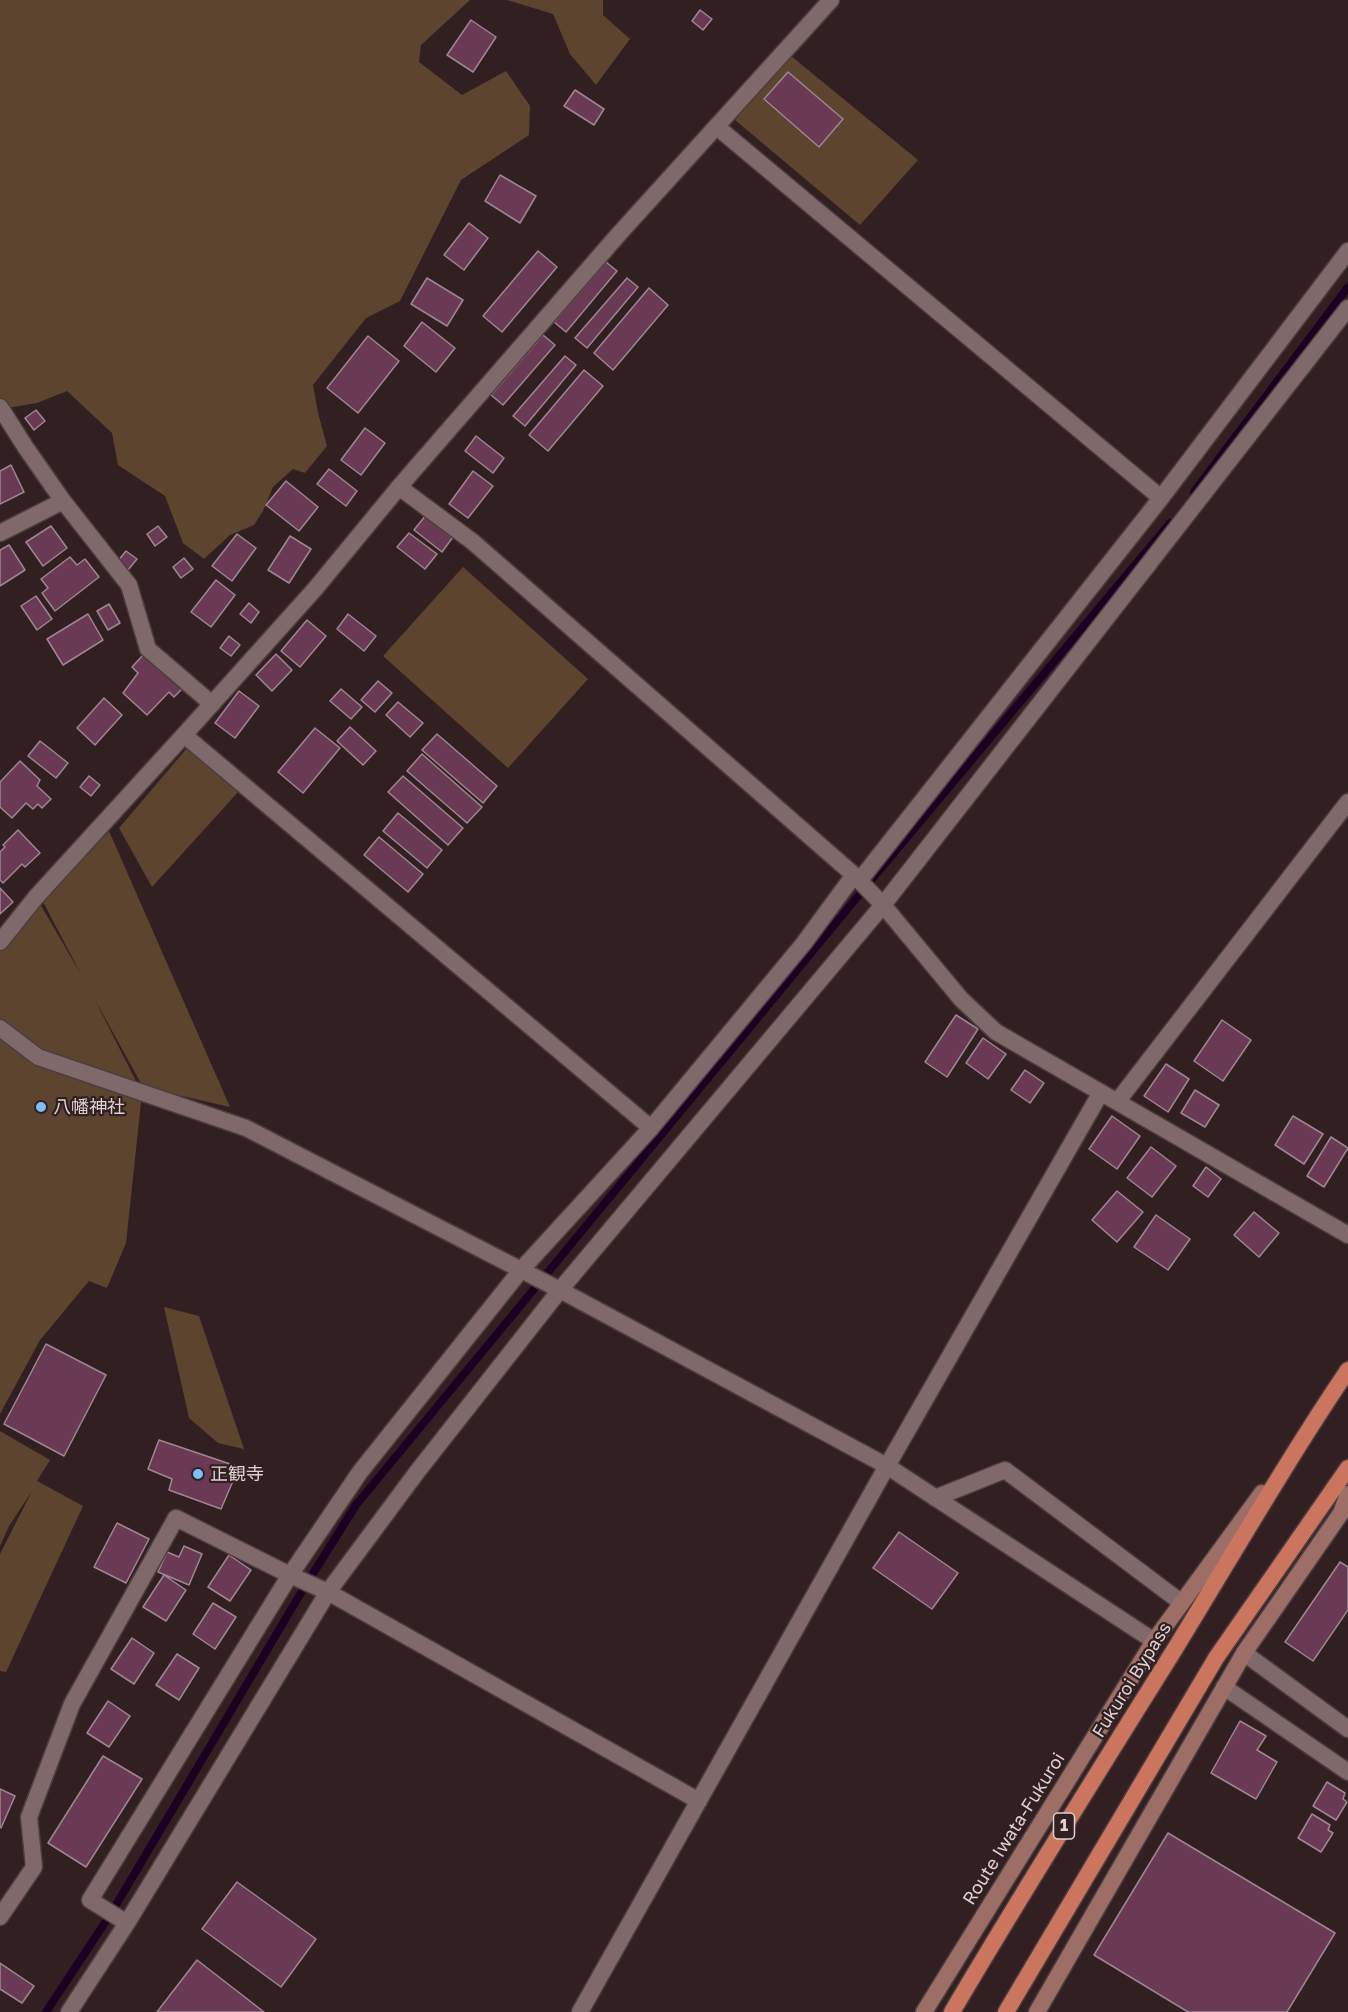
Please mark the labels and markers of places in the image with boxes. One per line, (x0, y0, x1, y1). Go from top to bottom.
place label: 八幡神社 (53, 1096, 125, 1118)
marker: 八幡神社 (34, 1100, 48, 1114)
place label: 正観寺 (210, 1463, 264, 1485)
marker: 正観寺 (191, 1467, 205, 1481)

